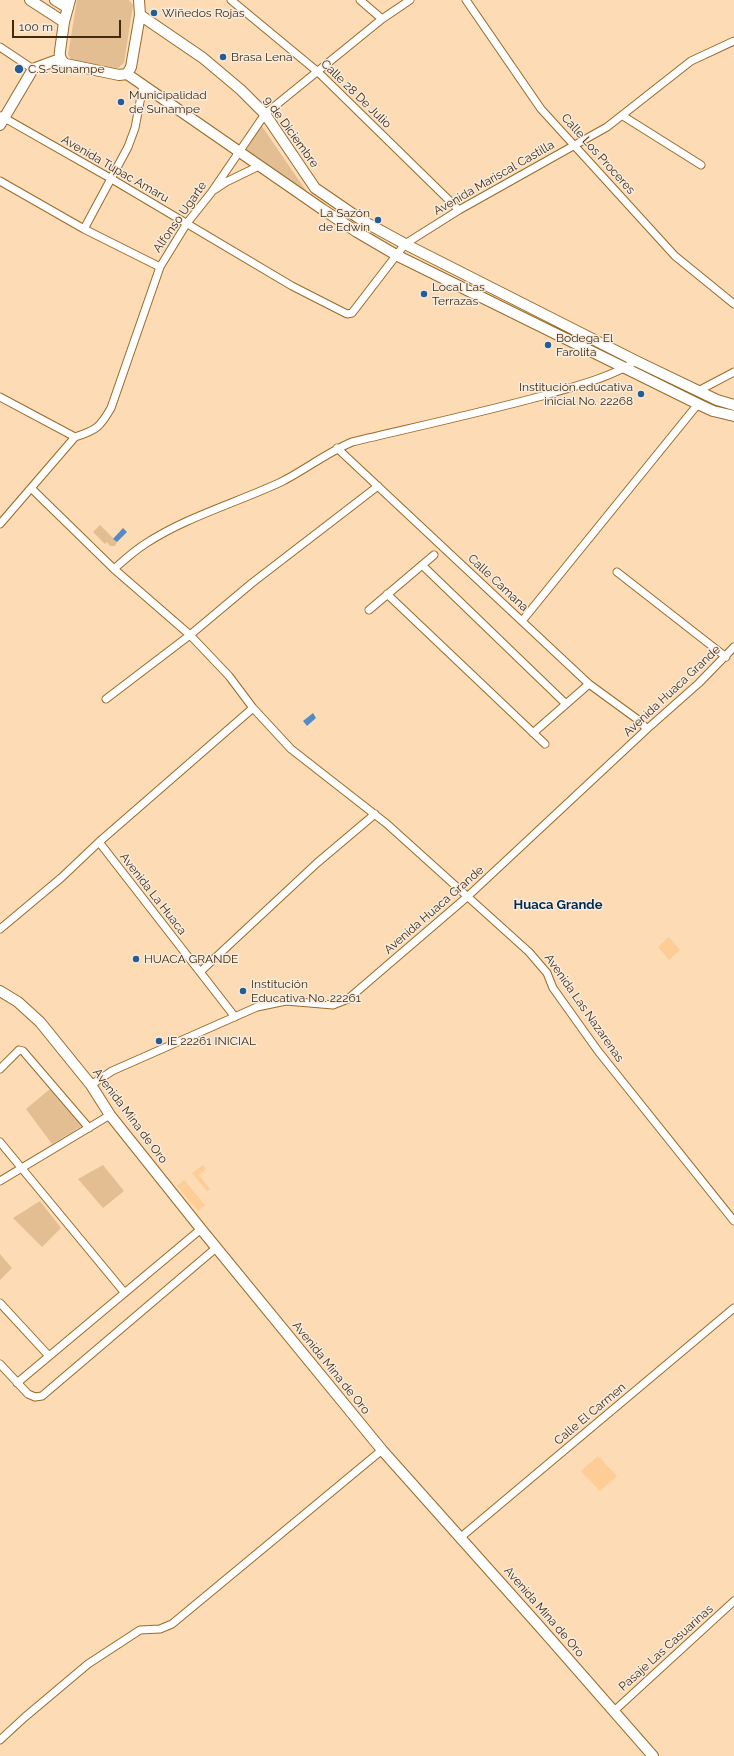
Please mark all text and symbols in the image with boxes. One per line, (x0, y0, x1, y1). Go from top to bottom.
place label: Wiñedos Rojas (162, 6, 244, 20)
marker: Wiñedos Rojas (149, 8, 159, 18)
scale bar (14, 12, 123, 38)
text: 100 m (19, 20, 53, 34)
place label: Brasa Lena (231, 50, 293, 64)
marker: Brasa Lena (218, 52, 228, 62)
street label: Calle 28 De Julio (318, 57, 394, 131)
place label: C.S. Sunampe (28, 62, 105, 76)
marker: C.S. Sunampe (13, 63, 25, 75)
place label: Municipalidad de Sunampe (129, 88, 207, 116)
street label: 9 de Diciembre (260, 94, 322, 170)
marker: Municipalidad de Sunampe (116, 97, 126, 107)
street label: Calle Los Proceres (558, 111, 638, 197)
street label: Avenida Tupac Amaru (59, 132, 171, 206)
street label: Avenida Mariscal Castilla (431, 138, 557, 218)
street label: Alfonso Ugarte (150, 179, 210, 255)
place label: La Sazón de Edwin (318, 206, 370, 234)
marker: La Sazón de Edwin (373, 215, 383, 225)
place label: Local Las Terrazas (432, 280, 485, 308)
marker: Local Las Terrazas (419, 289, 429, 299)
place label: Bodega El Farolita (556, 331, 613, 359)
marker: Bodega El Farolita (543, 340, 553, 350)
place label: Institución educativa inicial No. 22268 (519, 380, 633, 408)
marker: Institución educativa inicial No. 22268 (636, 389, 646, 399)
street label: Calle Camana (465, 551, 531, 615)
street label: Avenida Huaca Grande (621, 642, 723, 740)
street label: Avenida La Huaca (117, 850, 189, 938)
street label: Avenida Huaca Grande (381, 863, 487, 957)
district label: Huaca Grande (513, 897, 603, 913)
street label: Avenida Las Nazarenas (541, 951, 627, 1065)
place label: HUACA GRANDE (144, 952, 238, 966)
marker: HUACA GRANDE (131, 954, 141, 964)
place label: Institución Educativa No. 22261 (251, 977, 361, 1005)
marker: Institución Educativa No. 22261 (238, 986, 248, 996)
place label: IE 22261 INICIAL (167, 1034, 256, 1048)
marker: IE 22261 INICIAL (154, 1036, 164, 1046)
street label: Avenida Mina de Oro (90, 1066, 170, 1166)
street label: Avenida Mina de Oro (289, 1319, 373, 1417)
street label: Calle El Carmen (551, 1380, 629, 1448)
street label: Avenida Mina de Oro (501, 1564, 587, 1660)
street label: Pasaje Las Casuarinas (616, 1602, 716, 1694)

